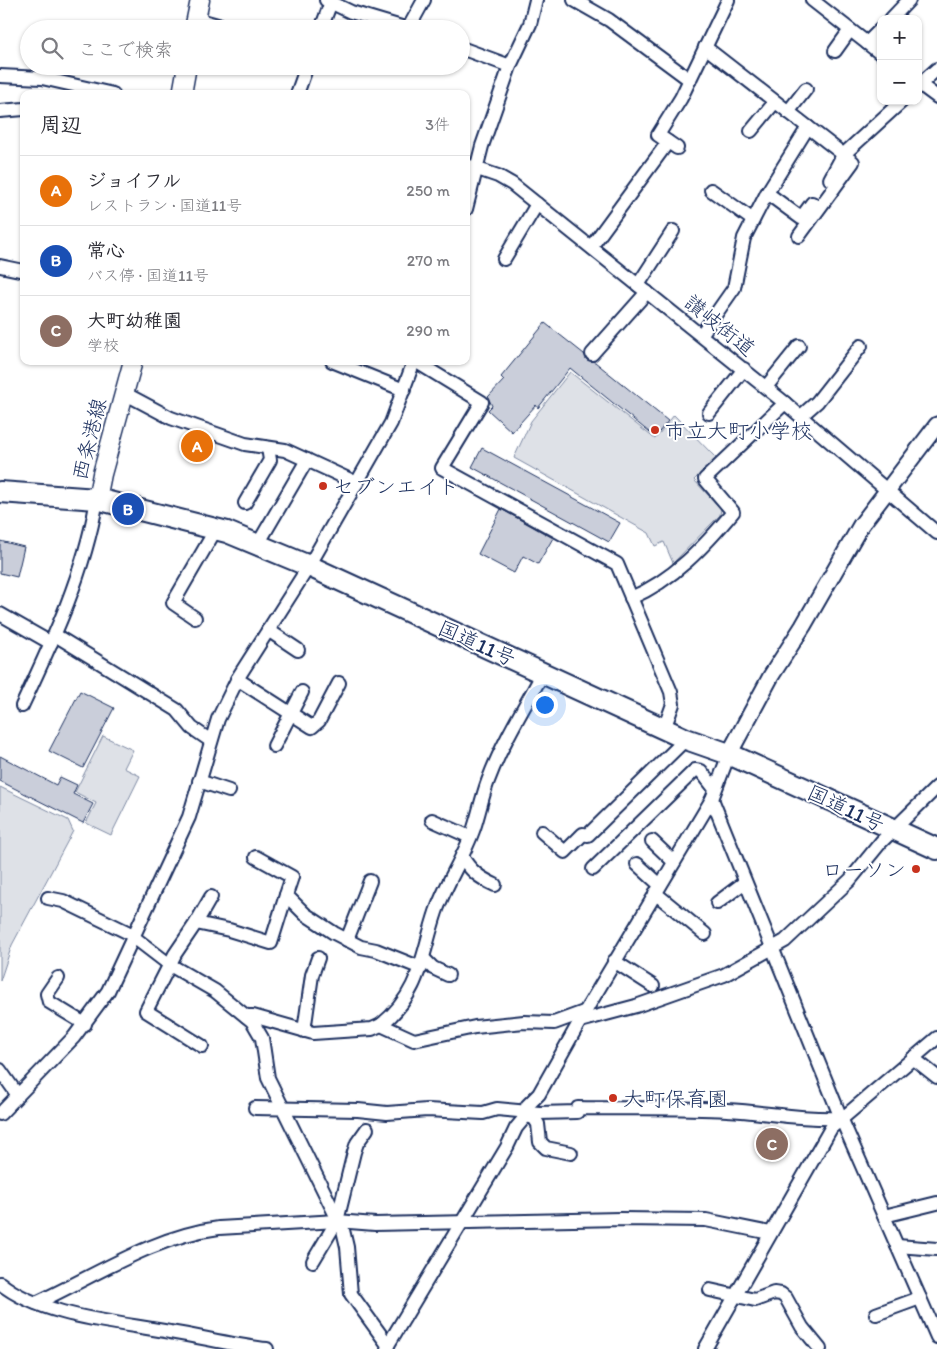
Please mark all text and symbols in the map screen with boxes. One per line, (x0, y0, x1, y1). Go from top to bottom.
map controls (877, 15, 922, 105)
button: + (877, 15, 922, 60)
search box (20, 20, 470, 75)
icon: search (38, 34, 66, 62)
text: ここで検索 (78, 38, 173, 61)
button: − (877, 60, 922, 105)
text: 周辺 (40, 112, 82, 137)
text: 3件 (425, 115, 450, 134)
text: ジョイフル (87, 169, 182, 192)
text: A (51, 181, 61, 200)
text: 250 m (406, 181, 450, 200)
text: レストラン · 国道11号 (87, 196, 242, 215)
text: 常心 (87, 239, 125, 262)
text: B (51, 251, 61, 270)
text: 270 m (407, 251, 450, 270)
text: バス停 · 国道11号 (87, 266, 209, 285)
street label: 讃岐街道 (679, 289, 761, 361)
text: 大町幼稚園 (87, 309, 182, 332)
text: C (51, 321, 61, 340)
text: 290 m (406, 321, 450, 340)
text: 学校 (87, 336, 119, 355)
street label: 西条港線 (67, 395, 111, 483)
place label: 市立大町小学校 (665, 418, 812, 443)
marker: 市立大町小学校 (649, 424, 661, 436)
pin: A (181, 427, 213, 465)
place label: セブンエイト (333, 474, 459, 499)
marker: セブンエイト (317, 480, 329, 492)
pin: B (112, 490, 144, 528)
street label: 国道11号 (434, 615, 520, 671)
your location (532, 692, 558, 718)
street label: 国道11号 (803, 779, 889, 837)
place label: ローソン (822, 857, 906, 882)
marker: ローソン (910, 863, 922, 875)
place label: 大町保育園 (623, 1086, 728, 1111)
marker: 大町保育園 (607, 1092, 619, 1104)
pin: C (756, 1125, 788, 1163)

